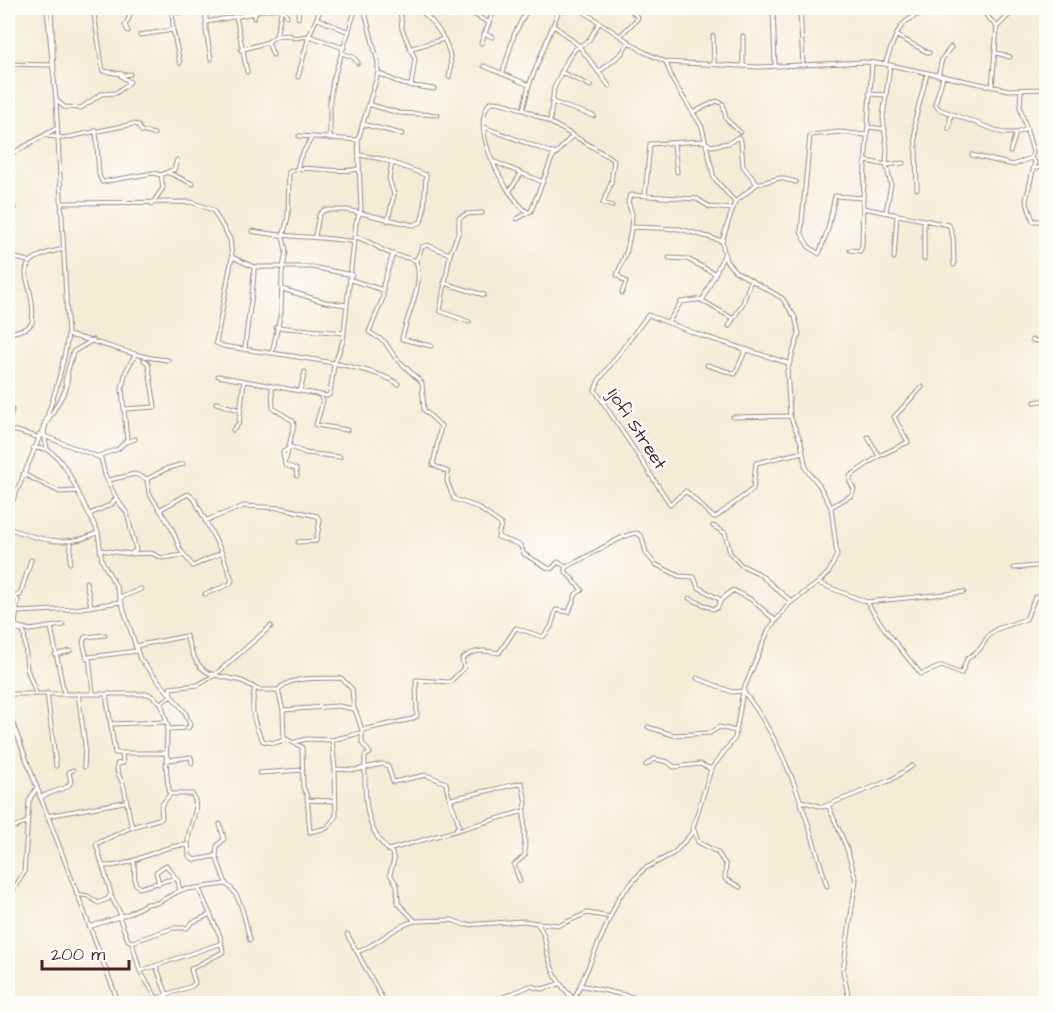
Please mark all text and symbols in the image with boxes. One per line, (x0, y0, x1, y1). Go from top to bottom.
street label: Ijofi Street (601, 384, 673, 475)
scale bar (42, 933, 129, 971)
text: 200 m (51, 942, 105, 967)

